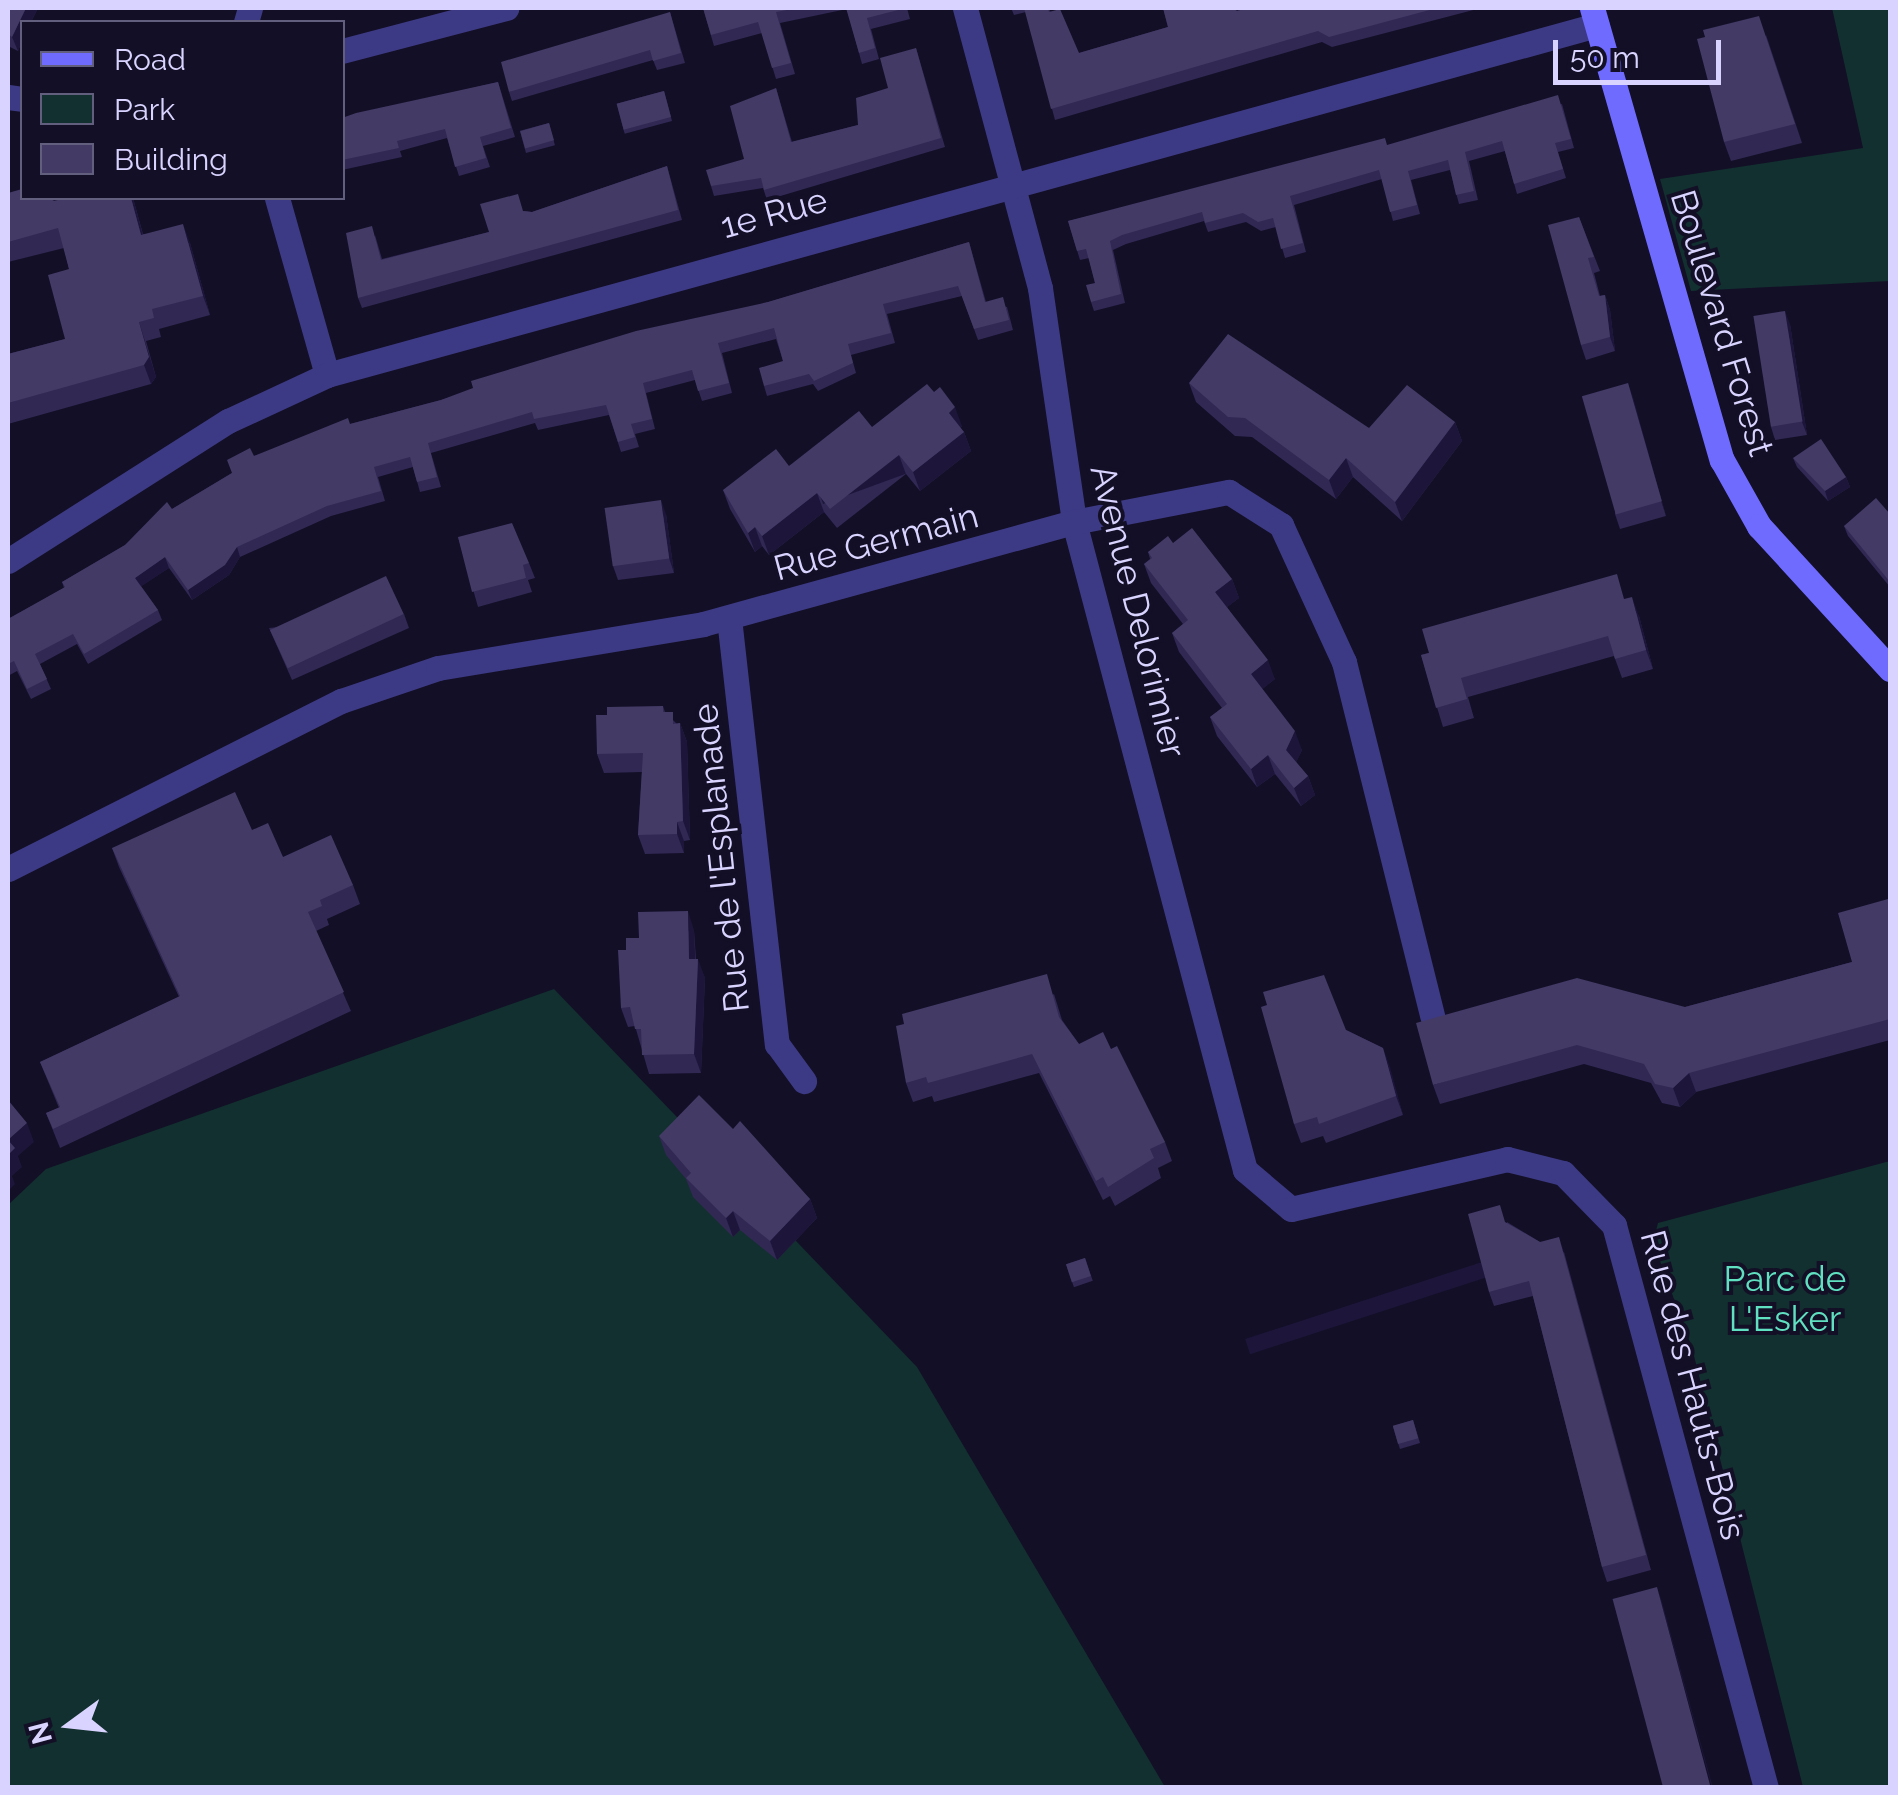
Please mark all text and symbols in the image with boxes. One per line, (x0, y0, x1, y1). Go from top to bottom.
legend (20, 20, 345, 200)
scale bar (1558, 20, 1726, 82)
text: 50 m (1570, 40, 1640, 75)
text: Road (114, 42, 186, 77)
text: Park (114, 92, 175, 127)
text: Building (114, 142, 228, 177)
street label: 1e Rue (716, 179, 832, 247)
street label: Boulevard Forest (1662, 185, 1782, 461)
street label: Avenue Delorimier (1081, 460, 1195, 762)
street label: Rue Germain (769, 495, 983, 589)
street label: Rue de l'Esplanade (684, 702, 758, 1014)
street label: Rue des Hauts-Bois (1631, 1226, 1755, 1544)
park label: Parc de L'Esker (1724, 1258, 1846, 1340)
north arrow (20, 1675, 120, 1775)
text: N (22, 1718, 59, 1747)

